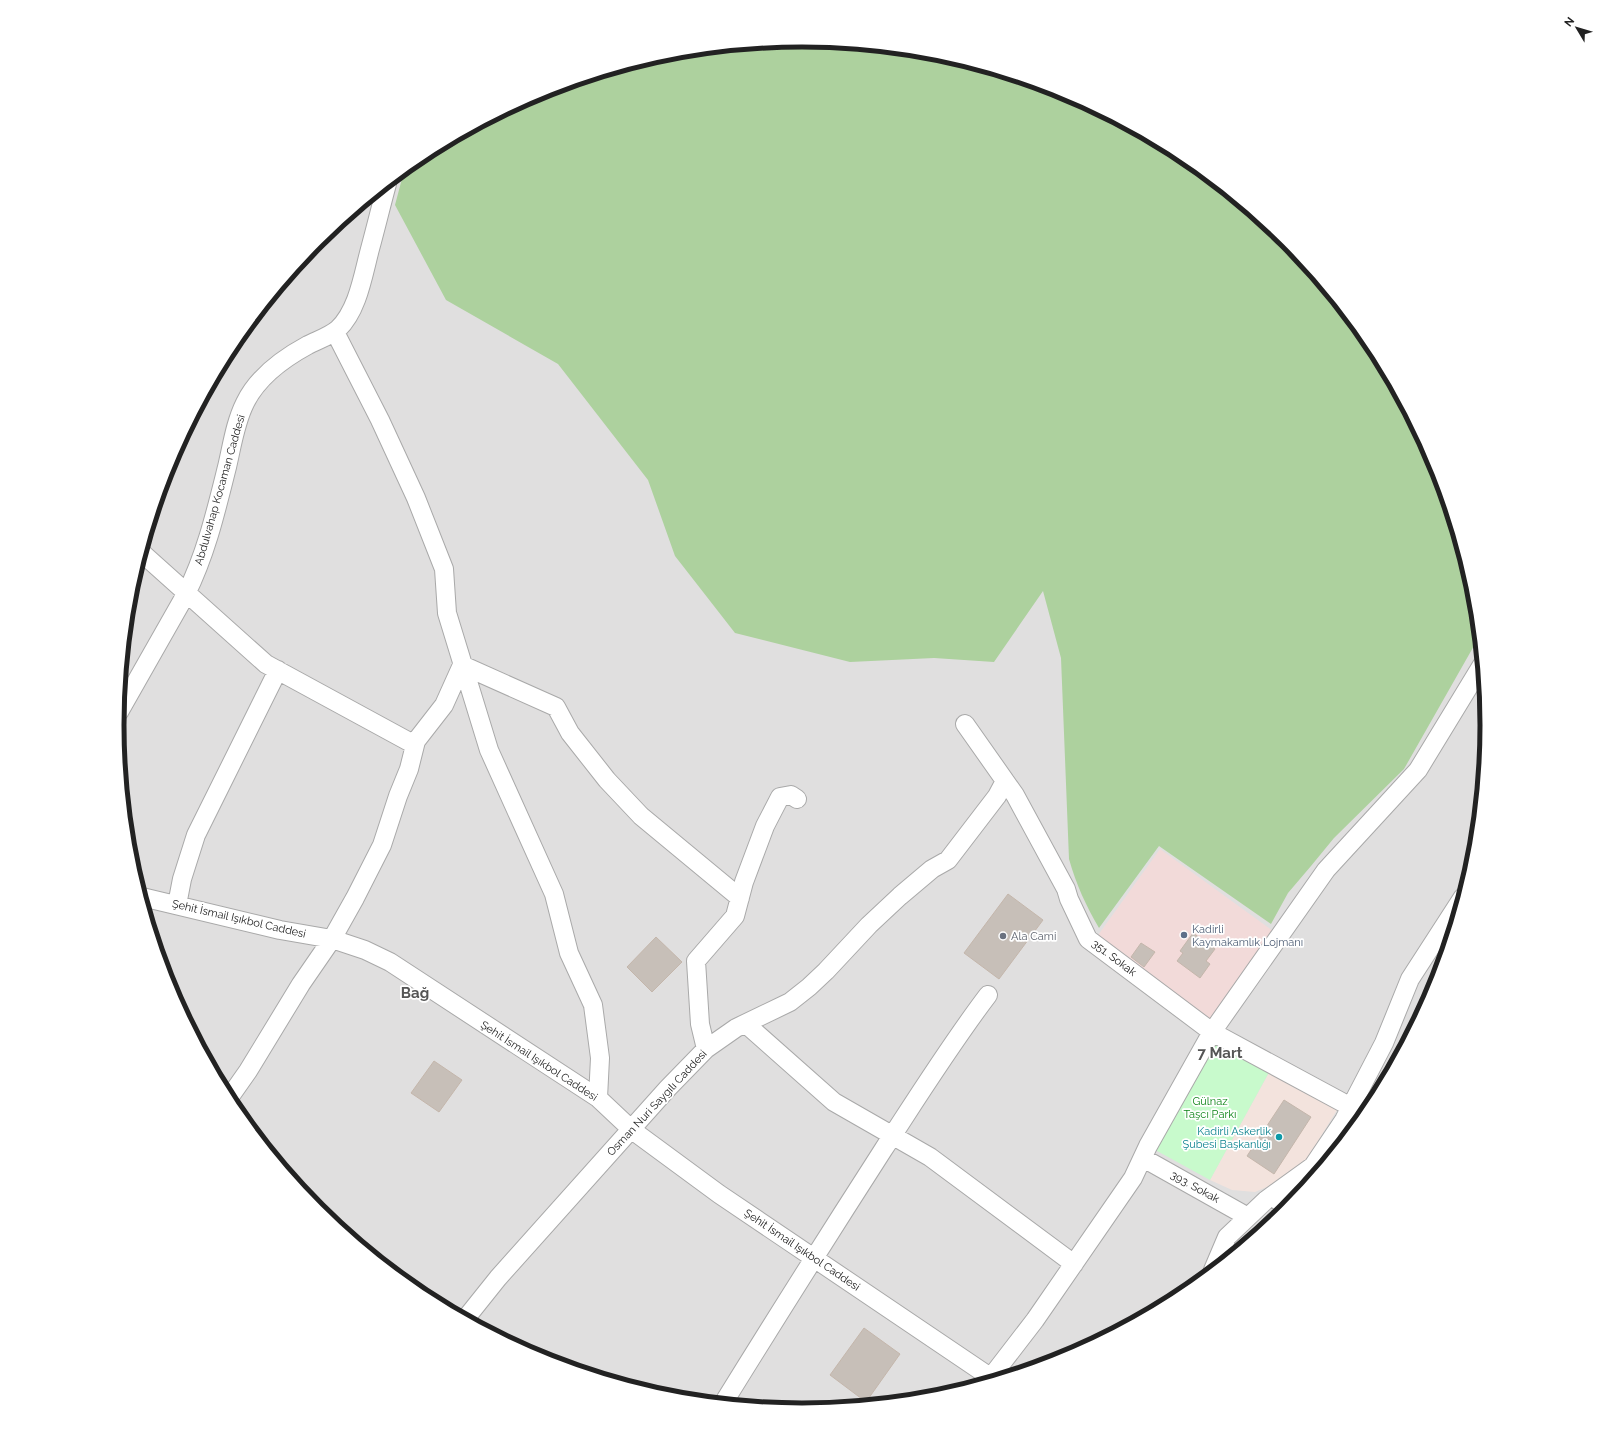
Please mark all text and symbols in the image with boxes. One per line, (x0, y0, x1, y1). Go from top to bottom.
north arrow (1557, 8, 1597, 48)
text: N (1562, 15, 1577, 29)
street label: Abdulvahap Kocaman Caddesi (192, 413, 248, 567)
street label: Şehit İsmail Işıkbol Caddesi (171, 897, 307, 941)
place label: Kadirli Kaymakamlık Lojmanı (1192, 923, 1303, 949)
place label: Ala Cami (1011, 930, 1056, 943)
marker: Kadirli Kaymakamlık Lojmanı (1179, 930, 1189, 940)
marker: Ala Cami (998, 931, 1008, 941)
street label: 351. Sokak (1089, 937, 1139, 979)
district label: Bağ (401, 984, 429, 1002)
street label: Şehit İsmail Işıkbol Caddesi (478, 1018, 600, 1104)
district label: 7 Mart (1197, 1044, 1243, 1062)
street label: Osman Nuri Saygılı Caddesi (604, 1047, 710, 1159)
park label: Gülnaz Taşcı Parkı (1184, 1095, 1236, 1121)
place label: Kadirli Askerlik Şubesi Başkanlığı (1183, 1125, 1271, 1151)
marker: Kadirli Askerlik Şubesi Başkanlığı (1274, 1132, 1284, 1142)
street label: 393. Sokak (1168, 1168, 1222, 1206)
street label: Şehit İsmail Işıkbol Caddesi (742, 1206, 862, 1294)

